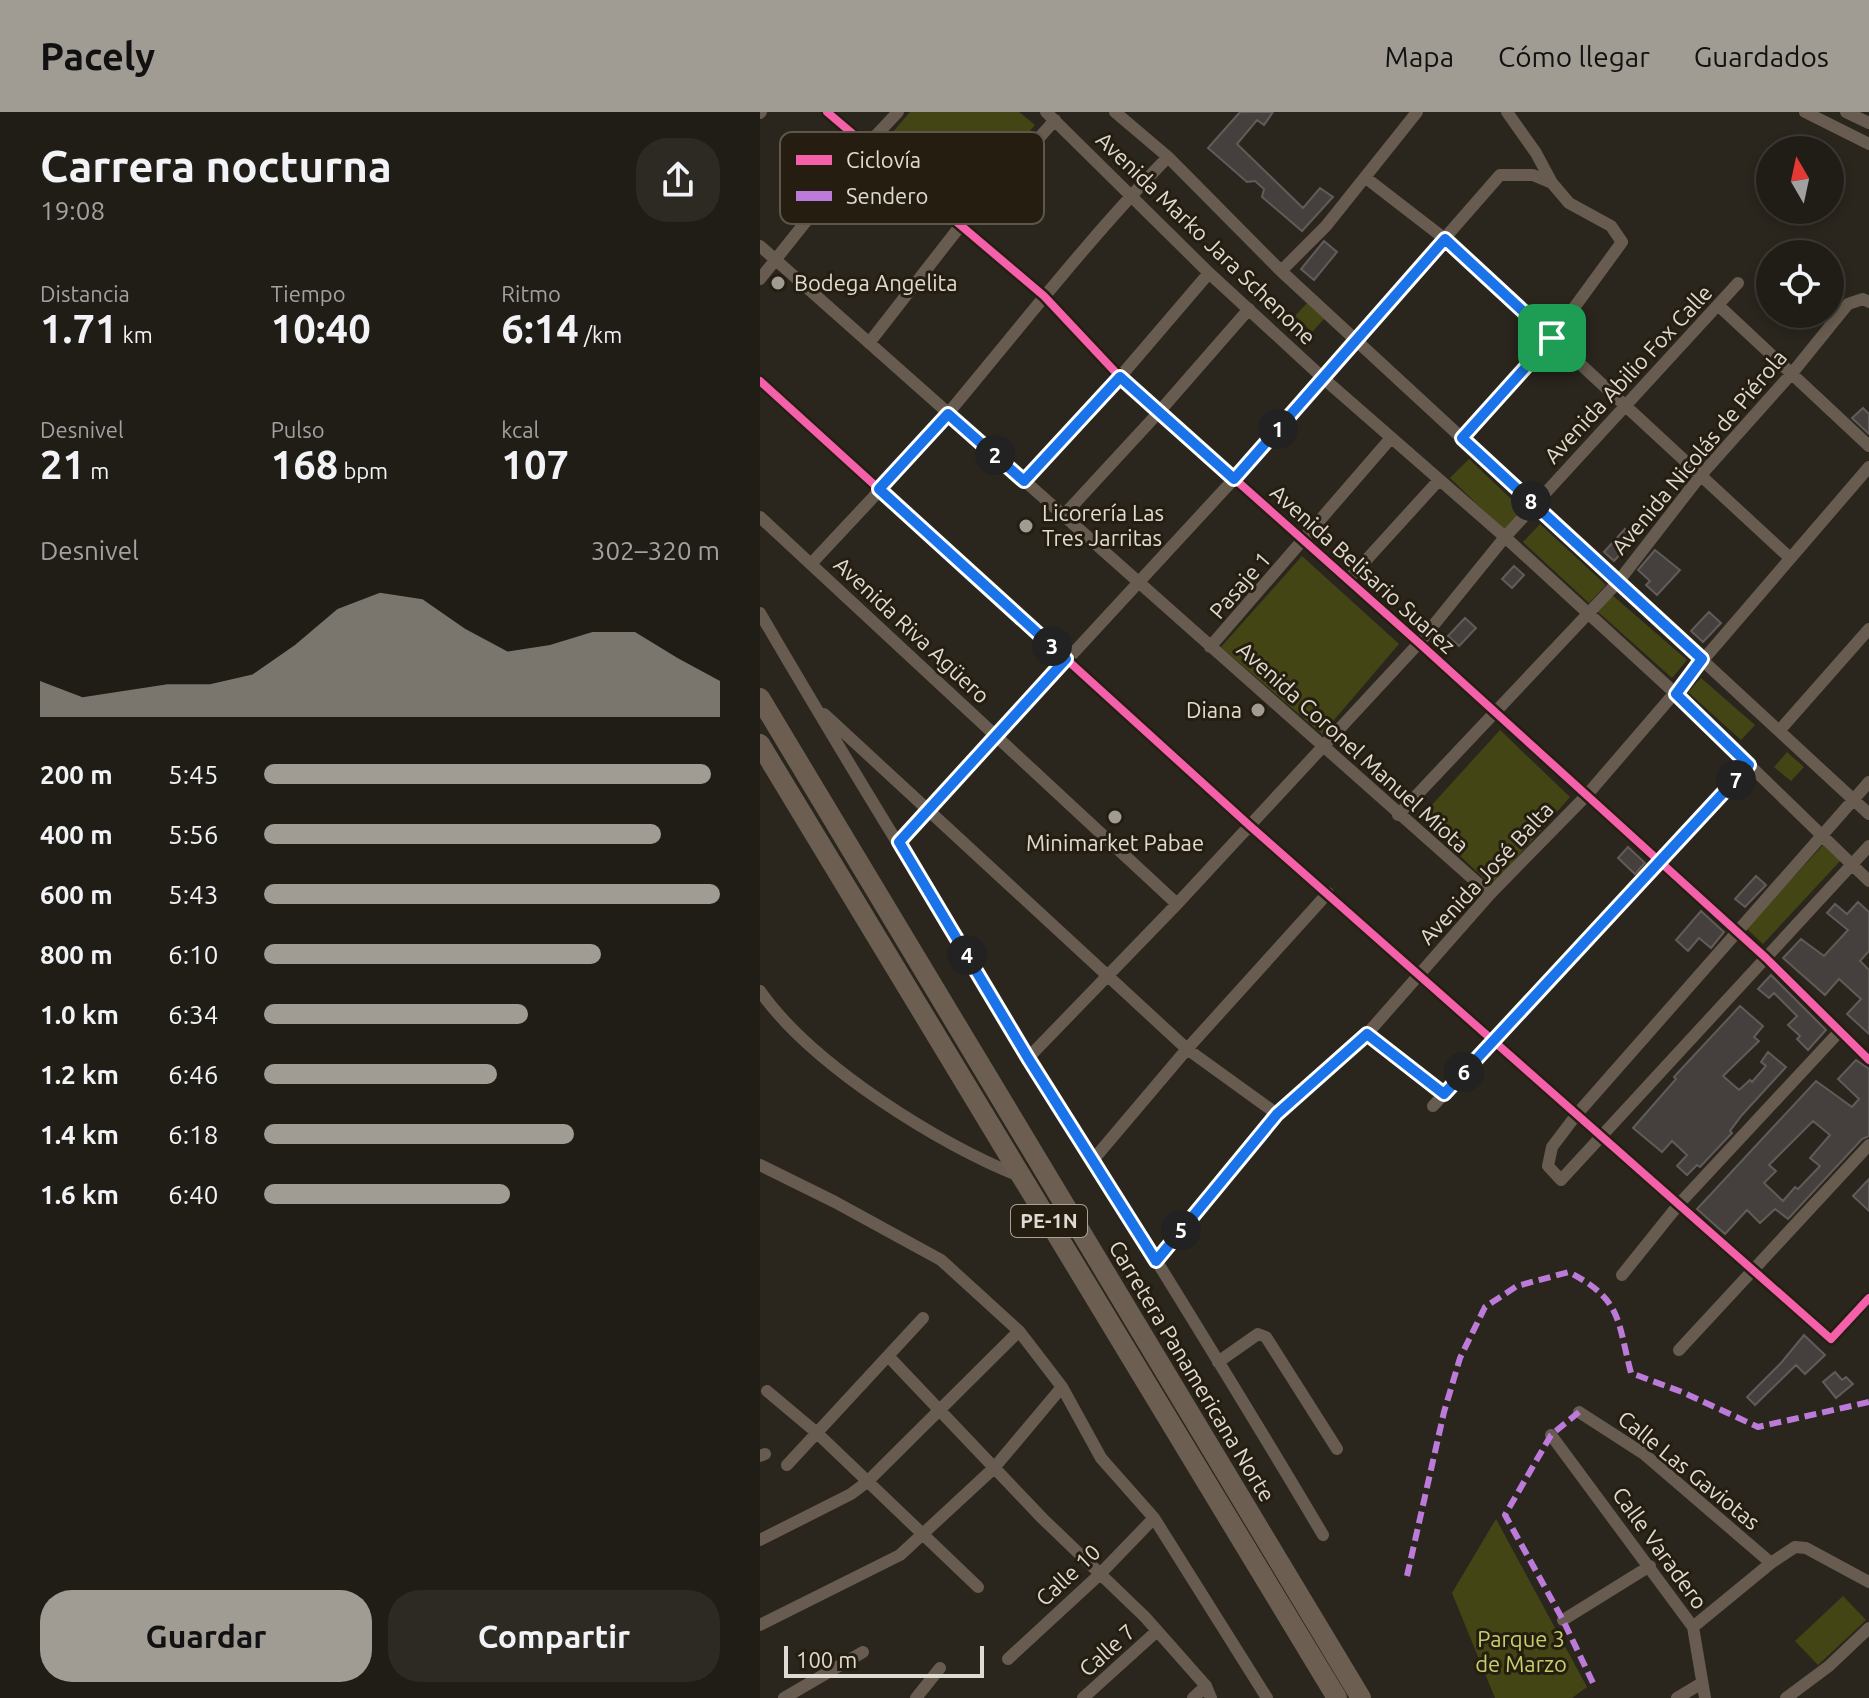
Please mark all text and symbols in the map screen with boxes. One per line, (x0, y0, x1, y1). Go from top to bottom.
text: Pacely (40, 35, 155, 77)
text: Mapa (1385, 41, 1454, 72)
text: Cómo llegar (1498, 41, 1650, 72)
text: Guardados (1694, 41, 1829, 72)
street label: Avenida Marko Jara Schenone (1092, 126, 1321, 349)
legend (780, 132, 1044, 224)
north arrow (1756, 136, 1844, 224)
map controls (1756, 136, 1844, 328)
button: share (636, 138, 720, 222)
text: Carrera nocturna (40, 141, 392, 190)
text: Ciclovía (846, 147, 921, 172)
text: Sendero (846, 183, 928, 208)
text: 19:08 (40, 196, 105, 225)
button: locate (1756, 240, 1844, 328)
place label: Bodega Angelita (794, 270, 958, 295)
marker: Bodega Angelita (769, 274, 787, 292)
street label: Avenida Abilio Fox Calle (1539, 279, 1717, 468)
text: Distancia (40, 281, 130, 306)
text: Tiempo (271, 281, 346, 306)
text: Ritmo (501, 281, 561, 306)
pin (1518, 304, 1586, 372)
text: 1.71 (40, 306, 118, 351)
text: 10:40 (271, 306, 371, 351)
text: 6:14 (501, 306, 579, 351)
icon: arrive (1530, 316, 1574, 360)
text: km (118, 322, 153, 347)
text: /km (579, 322, 622, 347)
street label: Avenida Nicolás de Piérola (1606, 345, 1791, 559)
pin: 1 (1258, 409, 1298, 449)
text: 1 (1272, 416, 1284, 441)
text: Desnivel (40, 417, 124, 442)
text: Pulso (271, 417, 325, 442)
text: kcal (501, 417, 539, 442)
pin: 2 (975, 435, 1015, 475)
text: 21 (40, 442, 85, 487)
text: 168 (271, 442, 338, 487)
text: 107 (501, 442, 569, 487)
text: 2 (989, 442, 1001, 467)
text: m (85, 458, 109, 483)
text: bpm (338, 458, 388, 483)
street label: Avenida Belisario Suarez (1266, 479, 1461, 658)
pin: 8 (1511, 481, 1551, 521)
text: 8 (1525, 488, 1537, 513)
place label: Licorería Las Tres Jarritas (1042, 500, 1164, 550)
marker: Licorería Las Tres Jarritas (1017, 517, 1035, 535)
text: Desnivel (40, 536, 139, 565)
text: 302–320 m (591, 536, 720, 565)
street label: Pasaje 1 (1204, 546, 1275, 623)
street label: Avenida Riva Agüero (830, 551, 995, 708)
pin: 3 (1032, 626, 1072, 666)
text: 3 (1046, 633, 1058, 658)
street label: Avenida Coronel Manuel Miota (1232, 636, 1474, 857)
place label: Diana (1186, 697, 1242, 722)
marker: Diana (1249, 701, 1267, 719)
text: 200 m (40, 760, 113, 789)
text: 5:45 (168, 760, 218, 789)
pin: 7 (1716, 760, 1756, 800)
text: 7 (1730, 767, 1742, 792)
street label: Avenida José Balta (1413, 796, 1558, 949)
marker: Minimarket Pabae (1106, 808, 1124, 826)
text: 400 m (40, 820, 113, 849)
text: 5:56 (168, 820, 218, 849)
place label: Minimarket Pabae (1026, 830, 1204, 855)
text: 600 m (40, 880, 113, 909)
text: 5:43 (168, 880, 218, 909)
pin: 4 (947, 935, 987, 975)
text: 800 m (40, 940, 113, 969)
text: 6:10 (168, 940, 218, 969)
text: 4 (961, 942, 973, 967)
text: 1.0 km (40, 1000, 119, 1029)
text: 6:34 (168, 1000, 218, 1029)
pin: 6 (1444, 1052, 1484, 1092)
text: 6 (1458, 1059, 1470, 1084)
text: 1.2 km (40, 1060, 119, 1089)
text: 6:46 (168, 1060, 218, 1089)
text: 1.4 km (40, 1120, 119, 1149)
text: 6:18 (168, 1120, 218, 1149)
text: 1.6 km (40, 1180, 119, 1209)
text: 6:40 (168, 1180, 218, 1209)
road number: PE-1N (1011, 1205, 1087, 1237)
pin: 5 (1161, 1210, 1201, 1250)
text: 5 (1175, 1217, 1187, 1242)
street label: Carretera Panamericana Norte (1104, 1236, 1280, 1506)
street label: Calle Las Gaviotas (1613, 1405, 1765, 1534)
street label: Calle Varadero (1608, 1482, 1713, 1613)
street label: Calle 10 (1030, 1539, 1105, 1610)
button: Guardar (40, 1590, 372, 1682)
button: Compartir (388, 1590, 720, 1682)
street label: Calle 7 (1074, 1618, 1140, 1681)
park label: Parque 3 de Marzo (1475, 1626, 1567, 1676)
scale bar (784, 1642, 984, 1678)
text: 100 m (796, 1647, 857, 1672)

